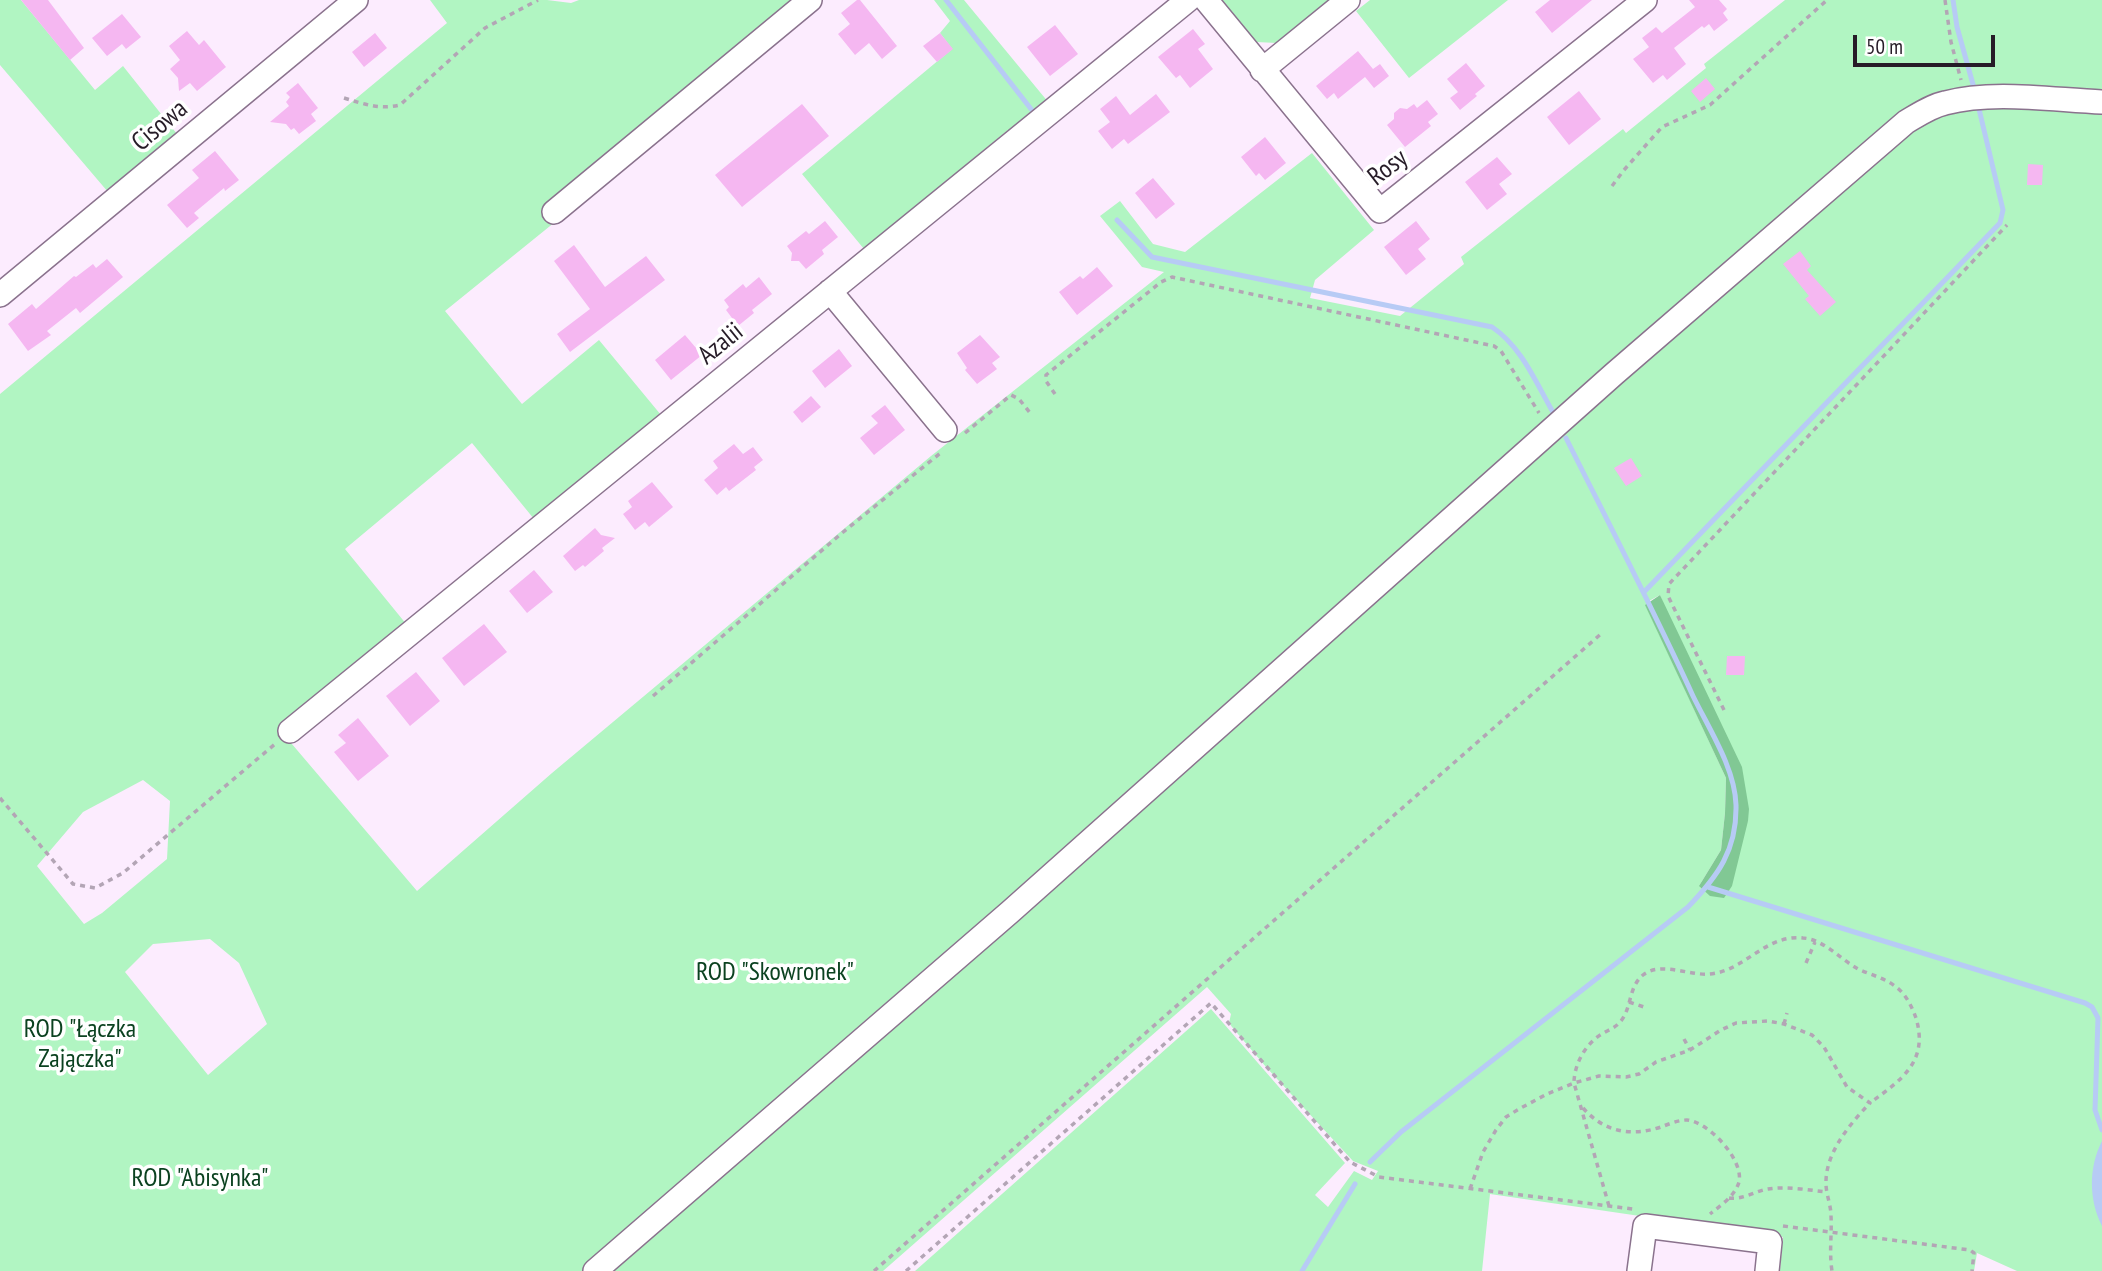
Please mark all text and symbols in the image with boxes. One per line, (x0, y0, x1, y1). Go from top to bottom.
scale bar (1857, 21, 1999, 65)
text: 50 m (1866, 33, 1903, 60)
street label: Cisowa (126, 94, 194, 158)
street label: Rosy (1362, 143, 1414, 193)
street label: Azalii (692, 316, 750, 372)
park label: ROD "Skowronek" (696, 957, 854, 989)
park label: ROD "Łączka Zajączka" (24, 1014, 136, 1076)
park label: ROD "Abisynka" (132, 1163, 268, 1195)

